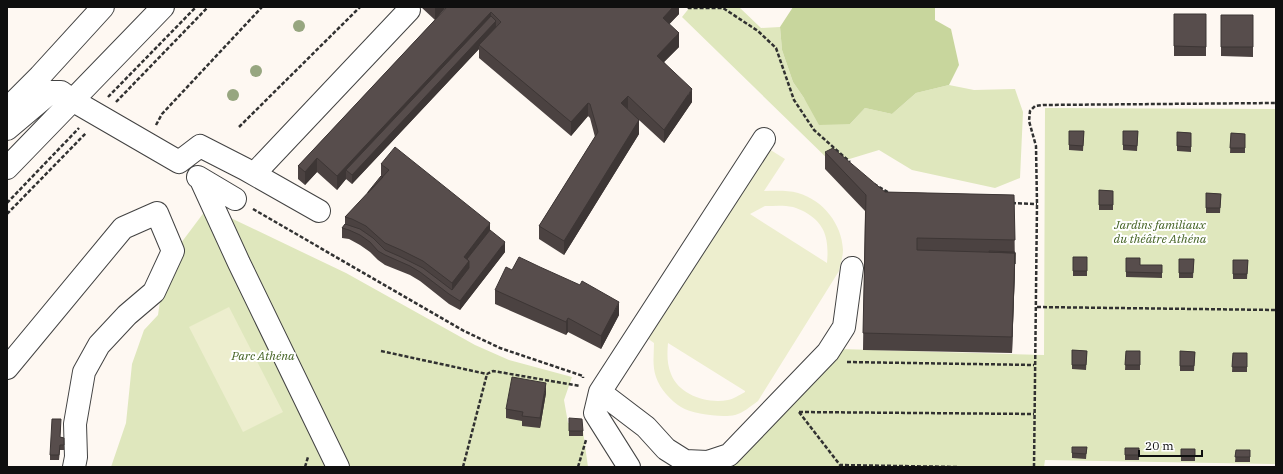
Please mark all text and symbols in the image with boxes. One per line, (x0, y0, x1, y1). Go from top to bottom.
park label: Jardins familiaux du théâtre Athéna (1113, 217, 1207, 246)
park label: Parc Athéna (230, 348, 295, 363)
scale bar (1139, 432, 1202, 458)
text: 20 m (1145, 438, 1174, 453)

